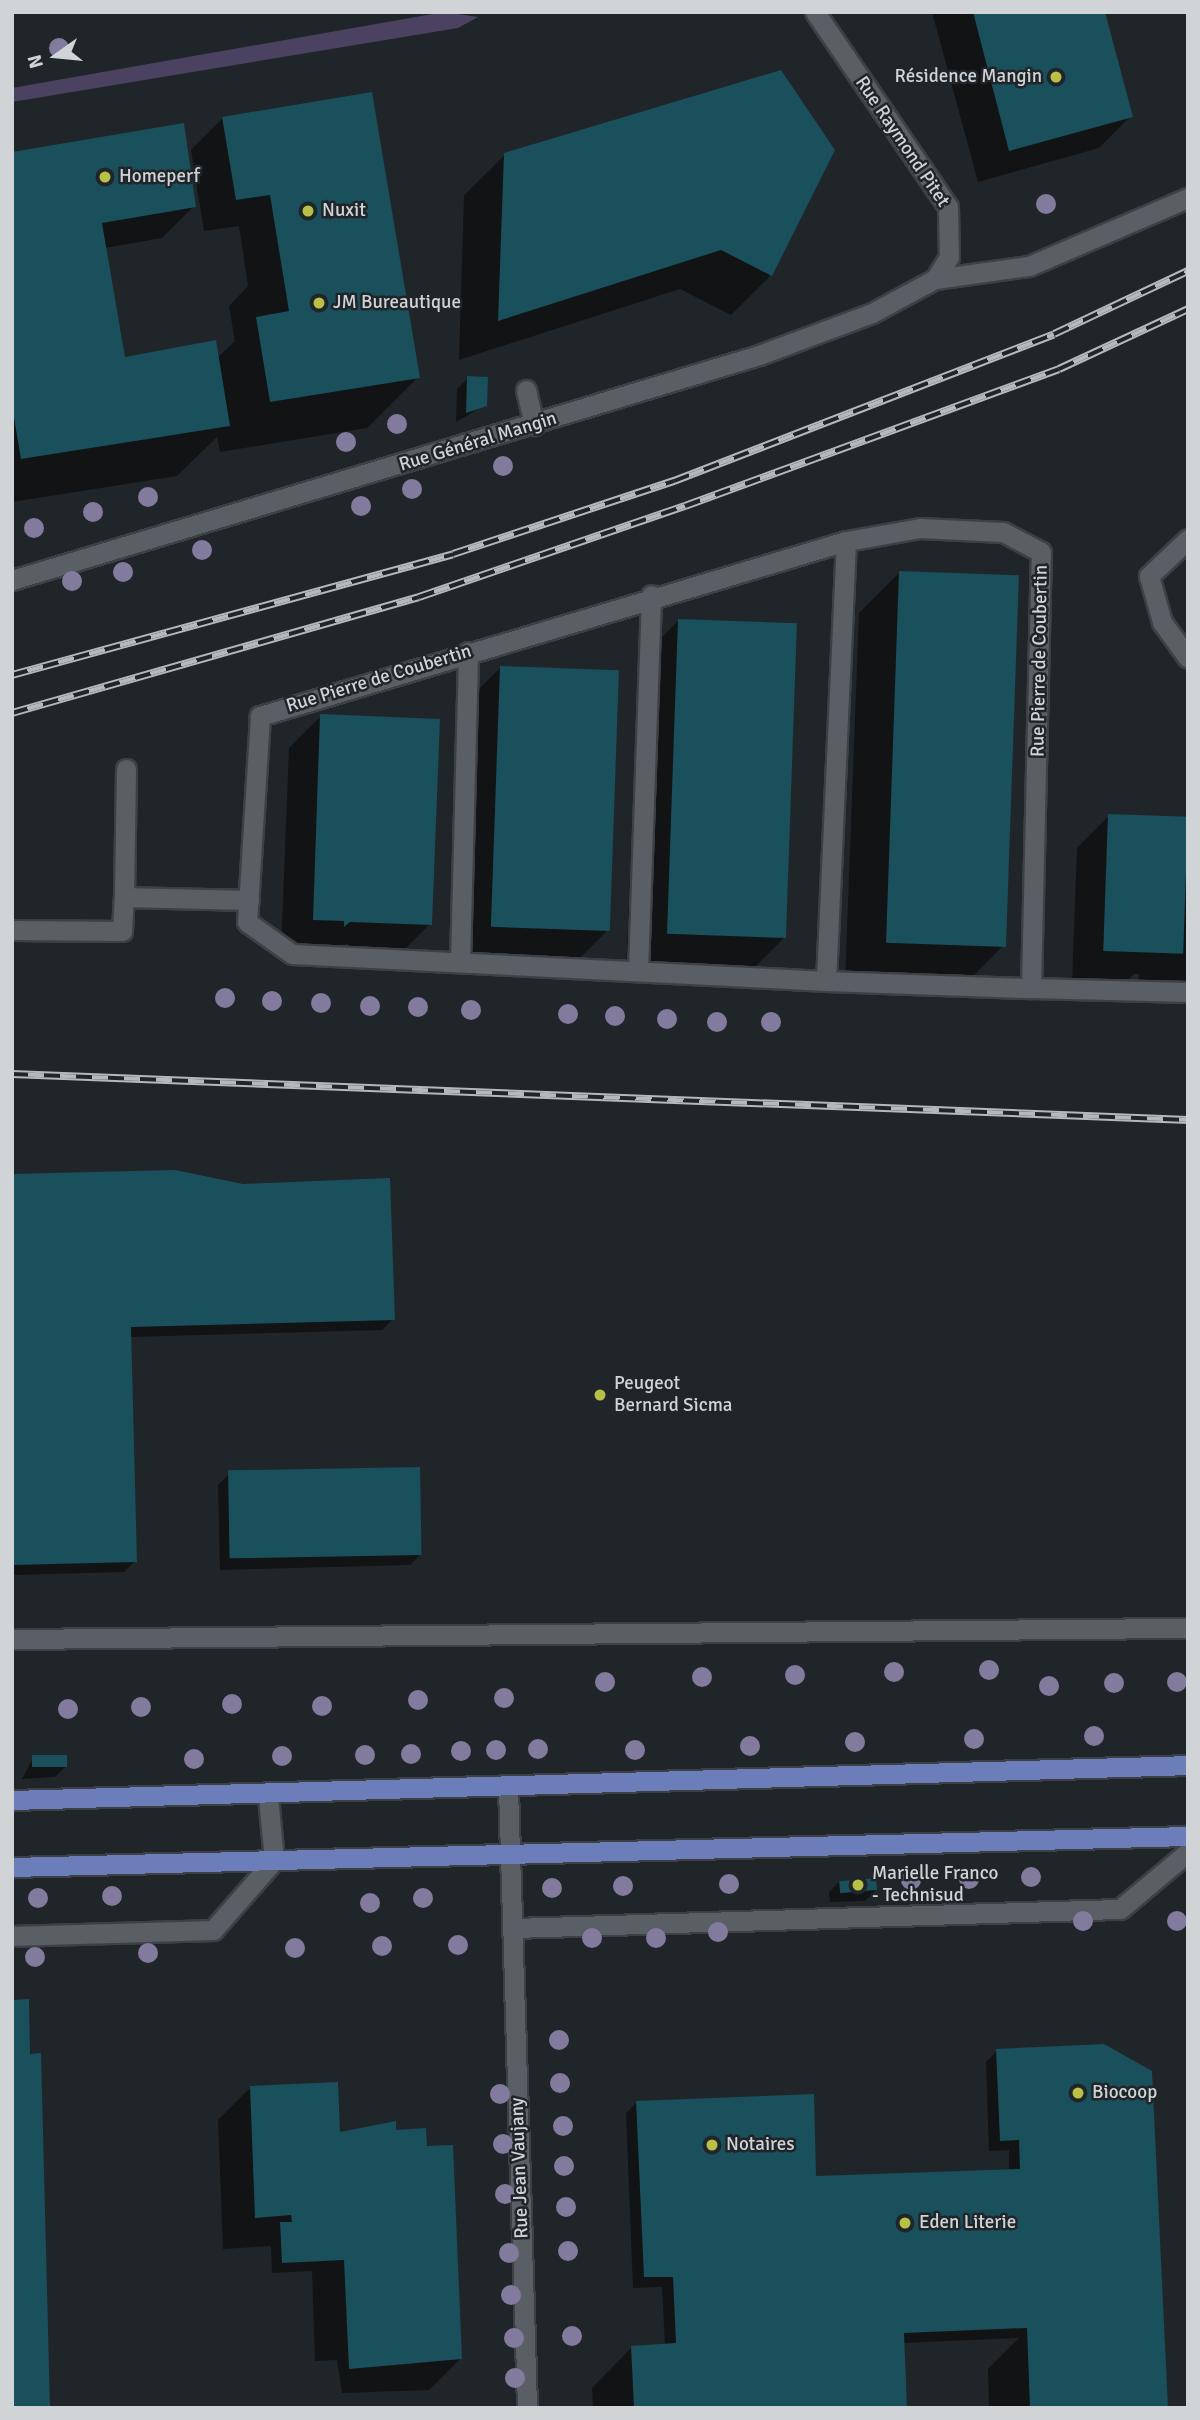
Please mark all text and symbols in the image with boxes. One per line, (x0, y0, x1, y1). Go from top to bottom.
north arrow (21, 21, 91, 91)
text: N (22, 52, 49, 71)
place label: Résidence Mangin (895, 66, 1042, 88)
marker: Résidence Mangin (1048, 69, 1064, 85)
street label: Rue Raymond Pitet (850, 72, 954, 212)
place label: Homeperf (119, 166, 200, 188)
marker: Homeperf (97, 169, 113, 185)
place label: Nuxit (322, 200, 366, 222)
marker: Nuxit (300, 203, 316, 219)
place label: JM Bureautique (333, 292, 461, 314)
marker: JM Bureautique (311, 295, 327, 311)
street label: Rue Général Mangin (396, 407, 560, 477)
street label: Rue Pierre de Coubertin (1027, 565, 1053, 757)
street label: Rue Pierre de Coubertin (284, 640, 474, 718)
place label: Peugeot Bernard Sicma (614, 1373, 732, 1417)
marker: Peugeot Bernard Sicma (592, 1387, 608, 1403)
place label: Marielle Franco - Technisud (872, 1863, 998, 1907)
marker: Marielle Franco - Technisud (850, 1877, 866, 1893)
place label: Biocoop (1092, 2082, 1157, 2104)
marker: Biocoop (1070, 2085, 1086, 2101)
street label: Rue Jean Vaujany (506, 2097, 534, 2239)
place label: Notaires (726, 2134, 795, 2156)
marker: Notaires (704, 2137, 720, 2153)
place label: Eden Literie (919, 2212, 1016, 2234)
marker: Eden Literie (897, 2215, 913, 2231)

